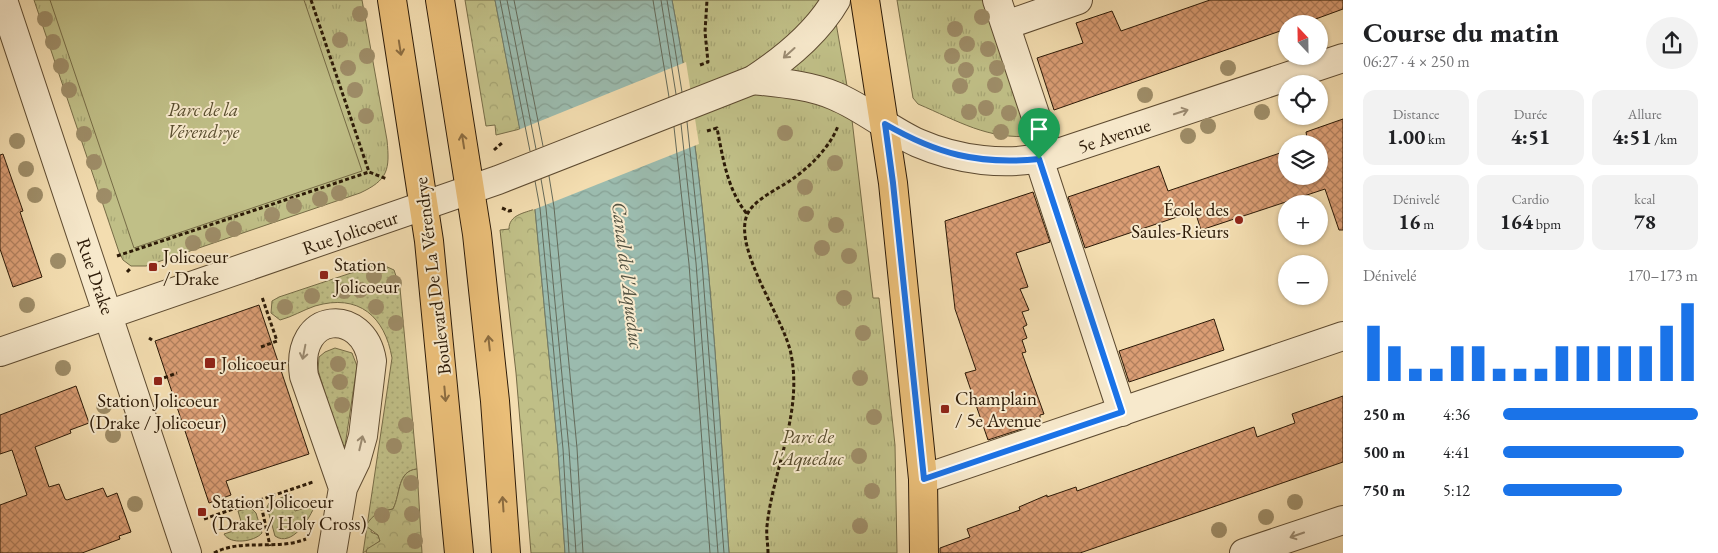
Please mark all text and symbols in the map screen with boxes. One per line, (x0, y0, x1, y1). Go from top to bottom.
text: Course du matin (1363, 14, 1559, 50)
north arrow (1278, 15, 1328, 65)
map controls (1278, 15, 1328, 305)
button: share (1646, 17, 1698, 69)
one-way arrow (396, 40, 406, 56)
one-way arrow (783, 47, 796, 58)
text: 06:27 · 4 × 250 m (1363, 51, 1470, 72)
button: locate (1278, 75, 1328, 125)
park label: Parc de la Vérendrye (167, 97, 240, 144)
text: Distance (1393, 105, 1440, 123)
text: Durée (1514, 105, 1547, 123)
text: Allure (1628, 105, 1662, 123)
one-way arrow (1173, 107, 1189, 117)
pin (1018, 108, 1060, 159)
street label: 5e Avenue (1075, 112, 1154, 159)
icon: arrive (1025, 115, 1053, 143)
text: 1.00 (1387, 123, 1425, 150)
text: 4:51 (1511, 123, 1550, 150)
text: 4:51 (1612, 123, 1652, 150)
text: km (1425, 130, 1446, 148)
text: /km (1652, 130, 1677, 148)
one-way arrow (458, 134, 468, 150)
button: layers (1278, 135, 1328, 185)
street label: Boulevard De La Vérendrye (408, 176, 457, 376)
text: Dénivelé (1393, 190, 1440, 208)
text: Cardio (1512, 190, 1549, 208)
text: kcal (1634, 190, 1655, 208)
button: + (1278, 195, 1328, 245)
place label: École des Saules-Rieurs (1131, 197, 1229, 244)
water label: Canal de l'Aqueduc (605, 200, 650, 351)
street label: Rue Jolicoeur (299, 204, 402, 261)
text: 16 (1398, 208, 1420, 235)
text: 164 (1500, 208, 1533, 235)
text: 78 (1634, 208, 1656, 235)
marker: École des Saules-Rieurs (1233, 214, 1245, 226)
text: m (1420, 215, 1434, 233)
text: bpm (1533, 215, 1561, 233)
street label: Rue Drake (71, 235, 120, 318)
place label: Jolicoeur / Drake (161, 244, 229, 291)
place label: Station Jolicoeur (332, 252, 400, 299)
button: − (1278, 255, 1328, 305)
marker: Jolicoeur / Drake (147, 261, 159, 273)
text: Dénivelé (1363, 265, 1417, 286)
text: 170–173 m (1627, 265, 1698, 286)
marker: Station Jolicoeur (318, 269, 330, 281)
one-way arrow (484, 335, 494, 351)
one-way arrow (299, 343, 308, 359)
place label: Jolicoeur (219, 351, 287, 376)
marker: Jolicoeur (203, 356, 217, 370)
marker: Station Jolicoeur (Drake / Jolicoeur) (152, 375, 164, 387)
one-way arrow (440, 385, 450, 401)
place label: Champlain / 5e Avenue (955, 386, 1041, 433)
place label: Station Jolicoeur (Drake / Jolicoeur) (89, 388, 227, 435)
marker: Champlain / 5e Avenue (939, 403, 951, 415)
text: 250 m (1363, 404, 1405, 425)
text: 4:36 (1443, 404, 1470, 425)
park label: Parc de l'Aqueduc (773, 424, 844, 472)
one-way arrow (357, 435, 366, 451)
text: 500 m (1363, 442, 1405, 463)
text: 4:41 (1443, 442, 1470, 463)
text: 750 m (1363, 480, 1405, 501)
text: 5:12 (1443, 480, 1470, 501)
place label: Station Jolicoeur (Drake / Holy Cross) (212, 489, 366, 536)
one-way arrow (498, 497, 508, 513)
marker: Station Jolicoeur (Drake / Holy Cross) (196, 506, 208, 518)
one-way arrow (1289, 531, 1305, 541)

